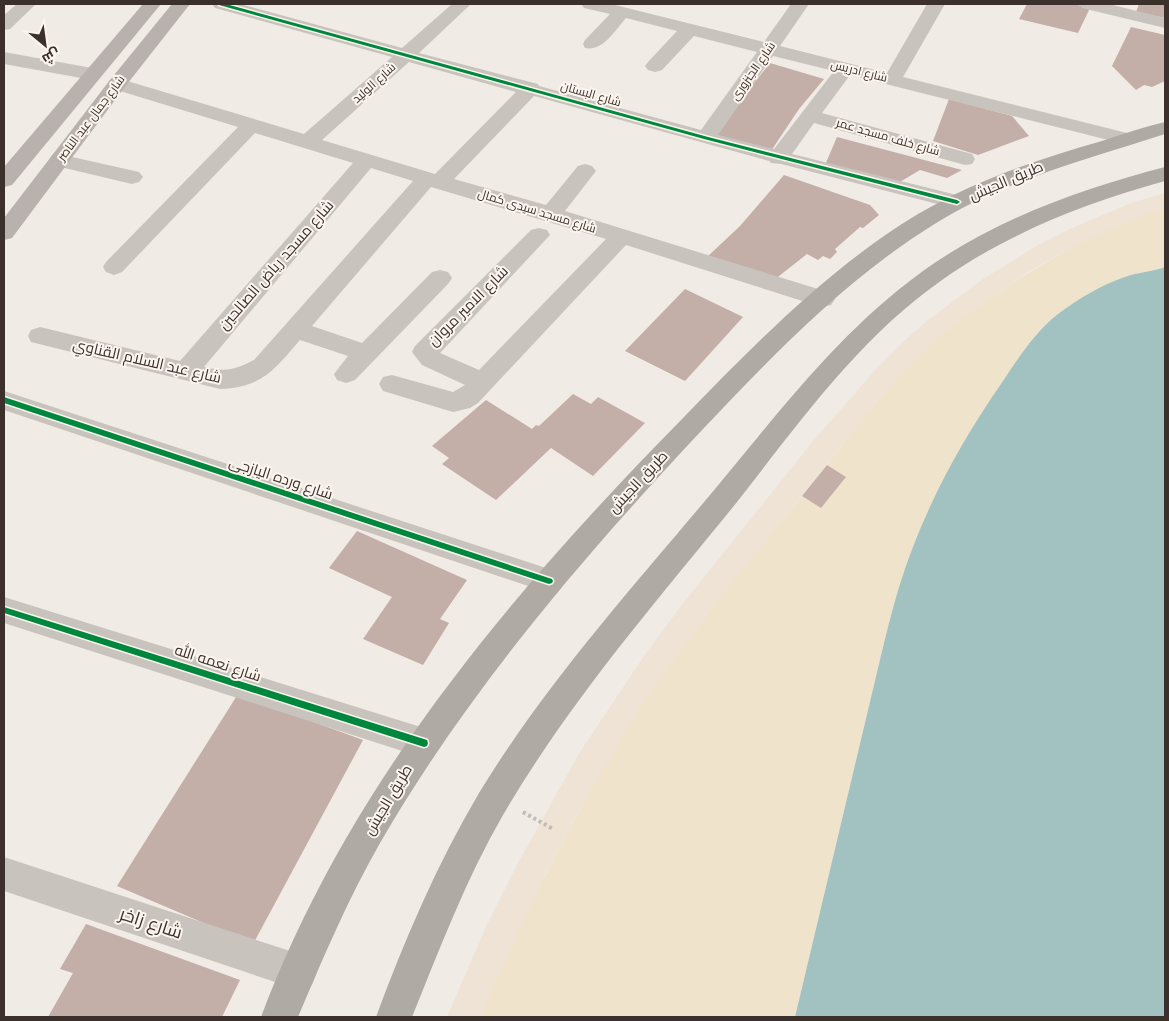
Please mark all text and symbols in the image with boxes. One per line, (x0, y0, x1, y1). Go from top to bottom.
north arrow (20, 20, 70, 70)
street label: شارع الجنزورى (727, 39, 779, 103)
text: ش (39, 44, 64, 69)
street label: شارع ادريس (829, 56, 889, 86)
street label: شارع الوليد (349, 59, 399, 107)
street label: شارع جمال عبد الناصر (53, 72, 129, 165)
street label: شارع البستان (559, 78, 623, 110)
street label: شارع خلف مسجد عمر (833, 114, 942, 159)
street label: طريق الجيش (966, 156, 1046, 206)
street label: شارع مسجد سيدى كمال (476, 185, 598, 237)
street label: شارع مسجد رياض الصالحين (214, 196, 339, 335)
street label: شارع الامير مروان (423, 261, 513, 351)
street label: شارع عبد السلام القناوي (70, 334, 223, 390)
street label: طريق الجيش (604, 446, 672, 518)
street label: شارع ورده اليازجى (226, 452, 336, 505)
street label: شارع نعمه الله (172, 640, 264, 687)
street label: طريق الجيش (359, 761, 417, 839)
street label: شارع زاخر (115, 902, 185, 944)

